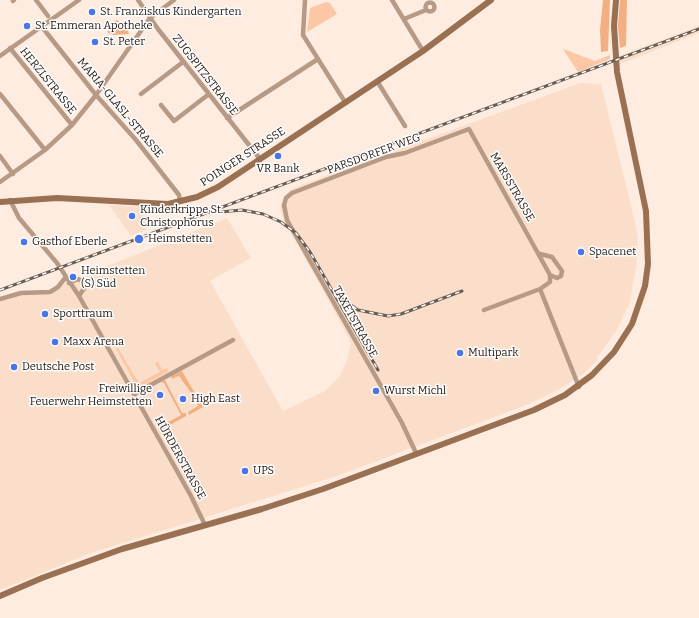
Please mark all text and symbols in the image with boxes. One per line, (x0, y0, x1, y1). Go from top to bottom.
place label: St. Franziskus Kindergarten (100, 5, 241, 19)
marker: St. Franziskus Kindergarten (87, 7, 97, 17)
place label: St. Emmeran Apotheke (35, 19, 152, 33)
marker: St. Emmeran Apotheke (22, 21, 32, 31)
street label: ZUGSPITZSTRASSE (169, 32, 241, 118)
place label: St. Peter (103, 35, 145, 49)
marker: St. Peter (90, 37, 100, 47)
street label: HERZLSTRASSE (17, 45, 79, 117)
street label: MARIA-GLASL-STRASSE (74, 55, 166, 161)
street label: POINGER STRASSE (198, 125, 288, 189)
street label: PARSDORFER WEG (326, 131, 422, 177)
street label: MARSSTRASSE (487, 150, 537, 224)
marker: VR Bank (273, 151, 283, 161)
place label: VR Bank (257, 162, 299, 176)
place label: Kinderkrippe St. Christophorus (140, 203, 223, 229)
marker: Kinderkrippe St. Christophorus (127, 211, 137, 221)
place label: Heimstetten (148, 232, 212, 246)
marker: Heimstetten (133, 233, 145, 245)
place label: Gasthof Eberle (32, 235, 107, 249)
marker: Gasthof Eberle (19, 237, 29, 247)
place label: Spacenet (589, 245, 636, 259)
marker: Spacenet (576, 247, 586, 257)
place label: Heimstetten (S) Süd (81, 264, 145, 290)
marker: Heimstetten (S) Süd (68, 272, 78, 282)
street label: TAXETSTRASSE (330, 284, 380, 360)
place label: Sporttraum (53, 307, 113, 321)
marker: Sporttraum (40, 309, 50, 319)
place label: Maxx Arena (63, 335, 124, 349)
marker: Maxx Arena (50, 337, 60, 347)
place label: Multipark (468, 346, 519, 360)
marker: Multipark (455, 348, 465, 358)
place label: Deutsche Post (22, 360, 94, 374)
marker: Deutsche Post (9, 362, 19, 372)
place label: Freiwillige Feuerwehr Heimstetten (30, 382, 152, 408)
place label: Wurst Michl (384, 384, 446, 398)
marker: Wurst Michl (371, 386, 381, 396)
marker: Freiwillige Feuerwehr Heimstetten (155, 390, 165, 400)
place label: High East (191, 392, 240, 406)
marker: High East (178, 394, 188, 404)
street label: HÜRDERSTRASSE (152, 414, 208, 502)
place label: UPS (253, 464, 274, 478)
marker: UPS (240, 466, 250, 476)

